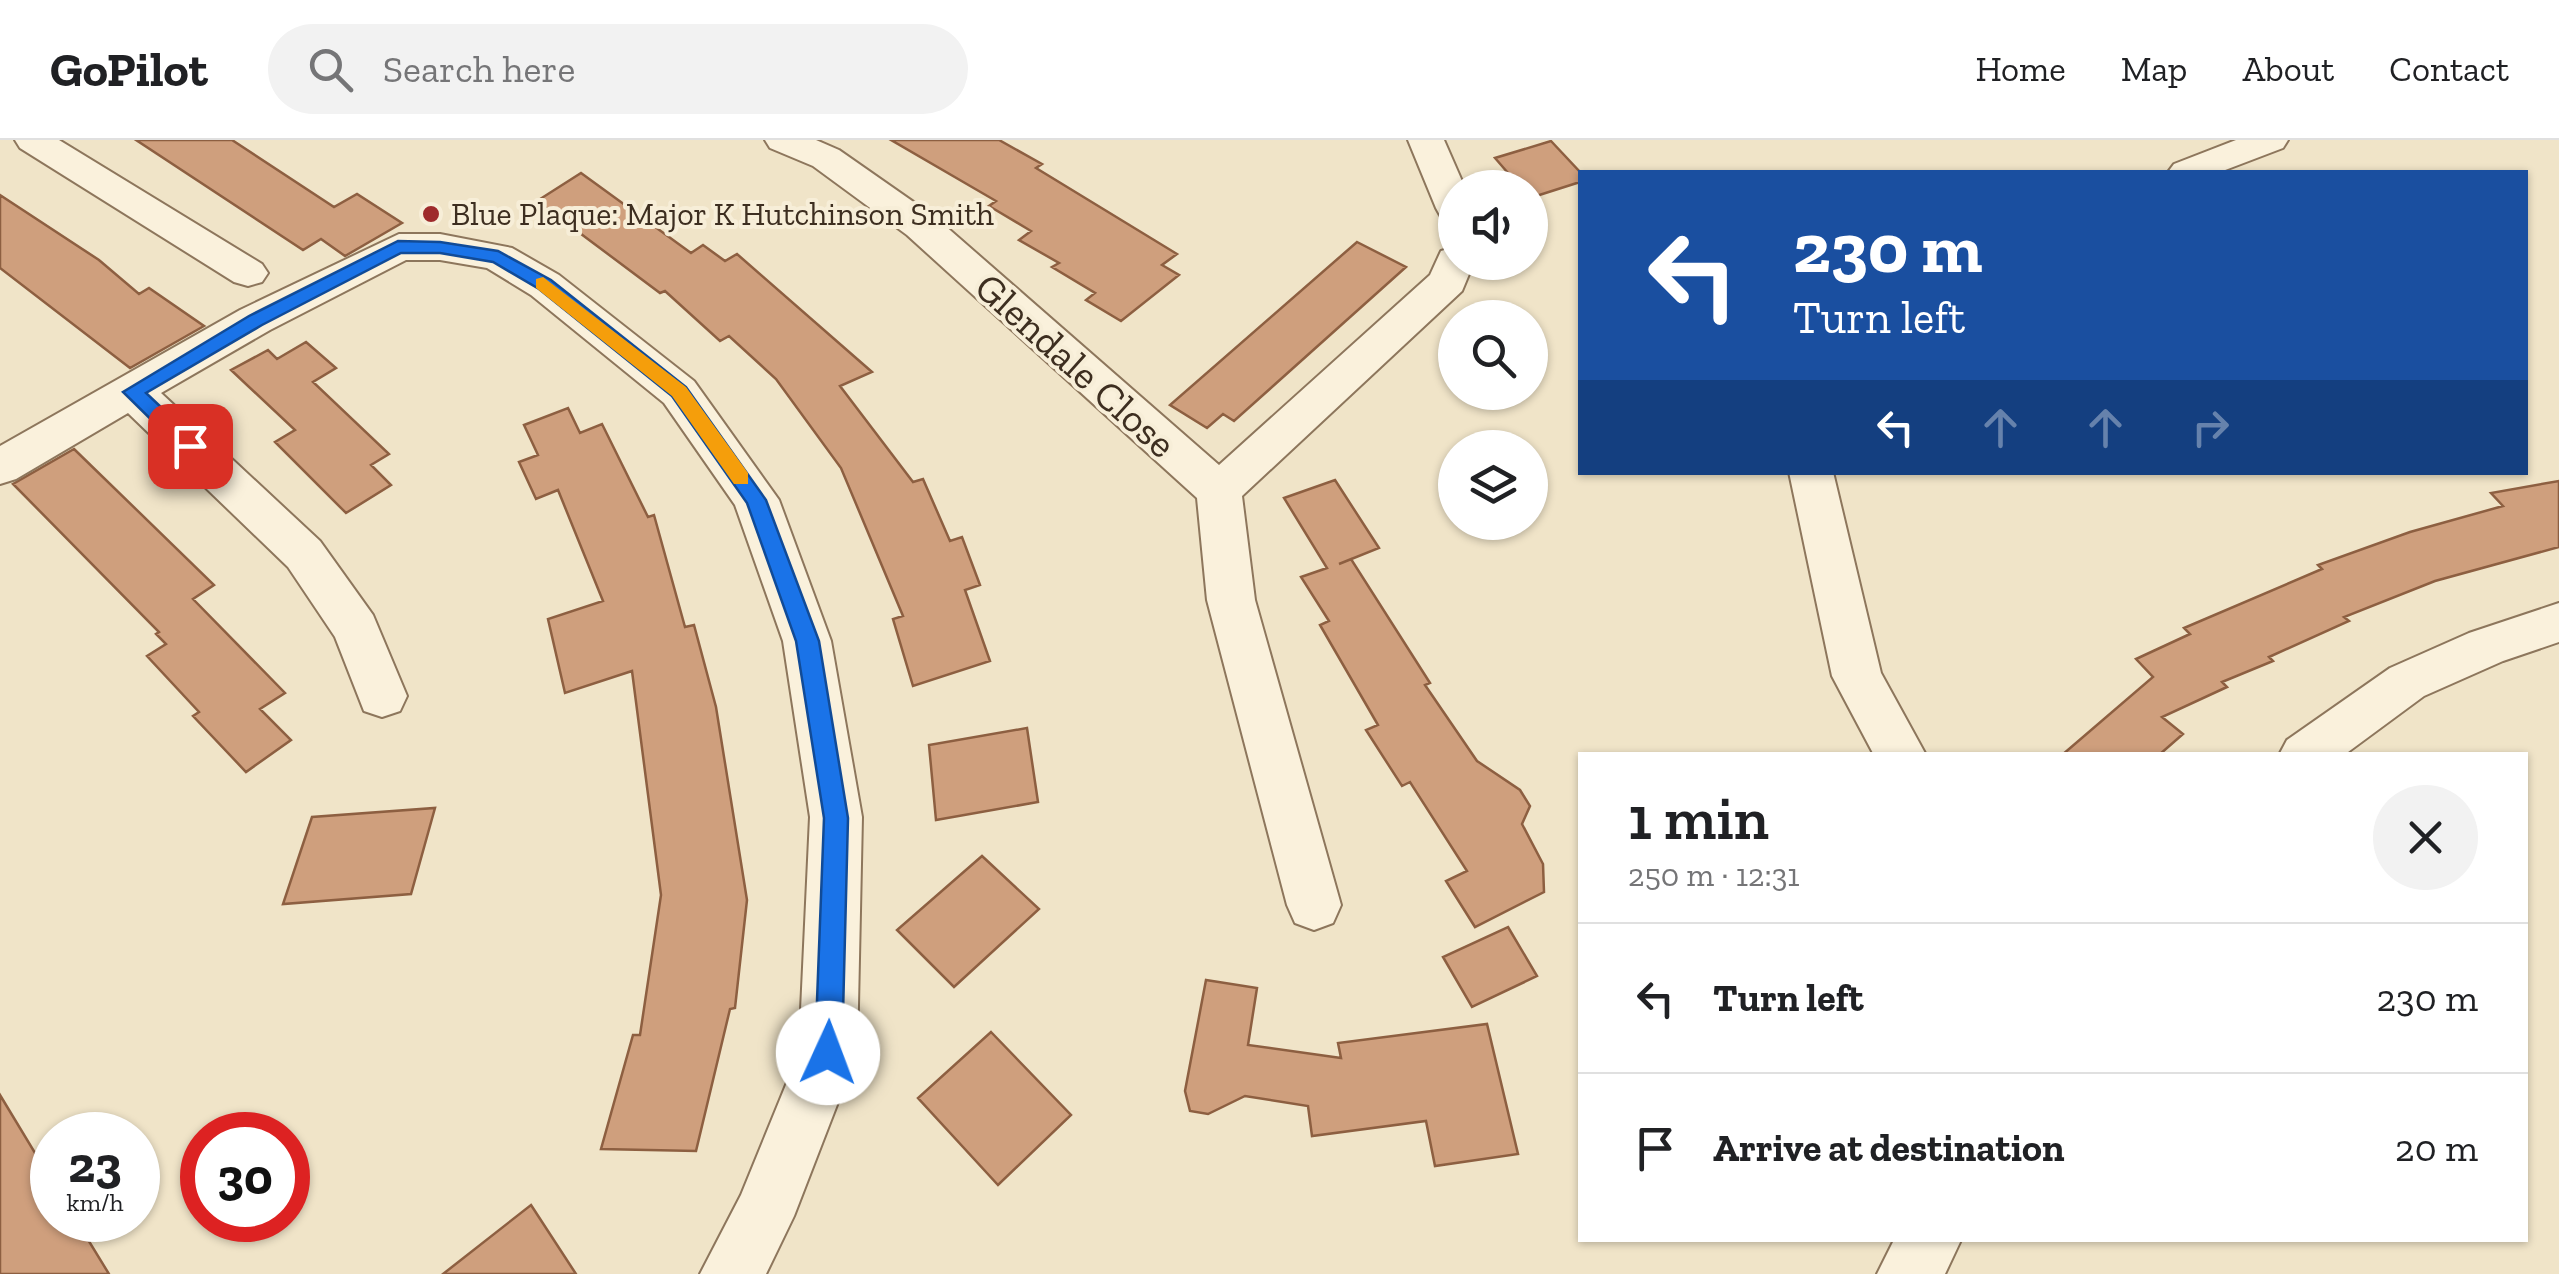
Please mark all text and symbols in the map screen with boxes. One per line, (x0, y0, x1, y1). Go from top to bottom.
search box (268, 24, 968, 114)
text: GoPilot (50, 41, 208, 98)
icon: search (303, 42, 358, 97)
text: Search here (383, 46, 575, 92)
text: Home (1975, 48, 2066, 90)
text: Map (2121, 48, 2187, 90)
text: About (2242, 48, 2334, 90)
text: Contact (2389, 48, 2509, 90)
map controls (1438, 170, 1548, 540)
button: sound (1438, 170, 1548, 280)
place label: Blue Plaque: Major K Hutchinson Smith (451, 195, 994, 233)
marker: Blue Plaque: Major K Hutchinson Smith (420, 203, 442, 225)
text: 230 m (1793, 206, 1983, 290)
icon: left (1628, 210, 1758, 340)
street label: Glendale Close (966, 262, 1186, 468)
text: Turn left (1793, 291, 1965, 345)
button: search (1438, 300, 1548, 410)
icon: left (1868, 400, 1923, 455)
icon: ahead (1973, 400, 2028, 455)
icon: ahead (2078, 400, 2133, 455)
icon: right (2183, 400, 2238, 455)
pin (148, 404, 233, 489)
icon: arrive (163, 419, 218, 474)
button: layers (1438, 430, 1548, 540)
text: 1 min (1628, 782, 1769, 854)
button: close (2373, 785, 2478, 890)
text: 250 m · 12:31 (1628, 856, 1800, 894)
icon: left (1628, 971, 1683, 1026)
text: Turn left (1713, 975, 1864, 1021)
text: 230 m (2377, 975, 2478, 1021)
position arrow (776, 1001, 880, 1105)
speed limit sign: 30 (180, 1112, 310, 1242)
icon: arrive (1628, 1121, 1683, 1176)
text: Arrive at destination (1713, 1125, 2064, 1171)
text: 20 m (2395, 1125, 2478, 1171)
text: 23 (68, 1135, 122, 1195)
text: km/h (66, 1187, 124, 1217)

